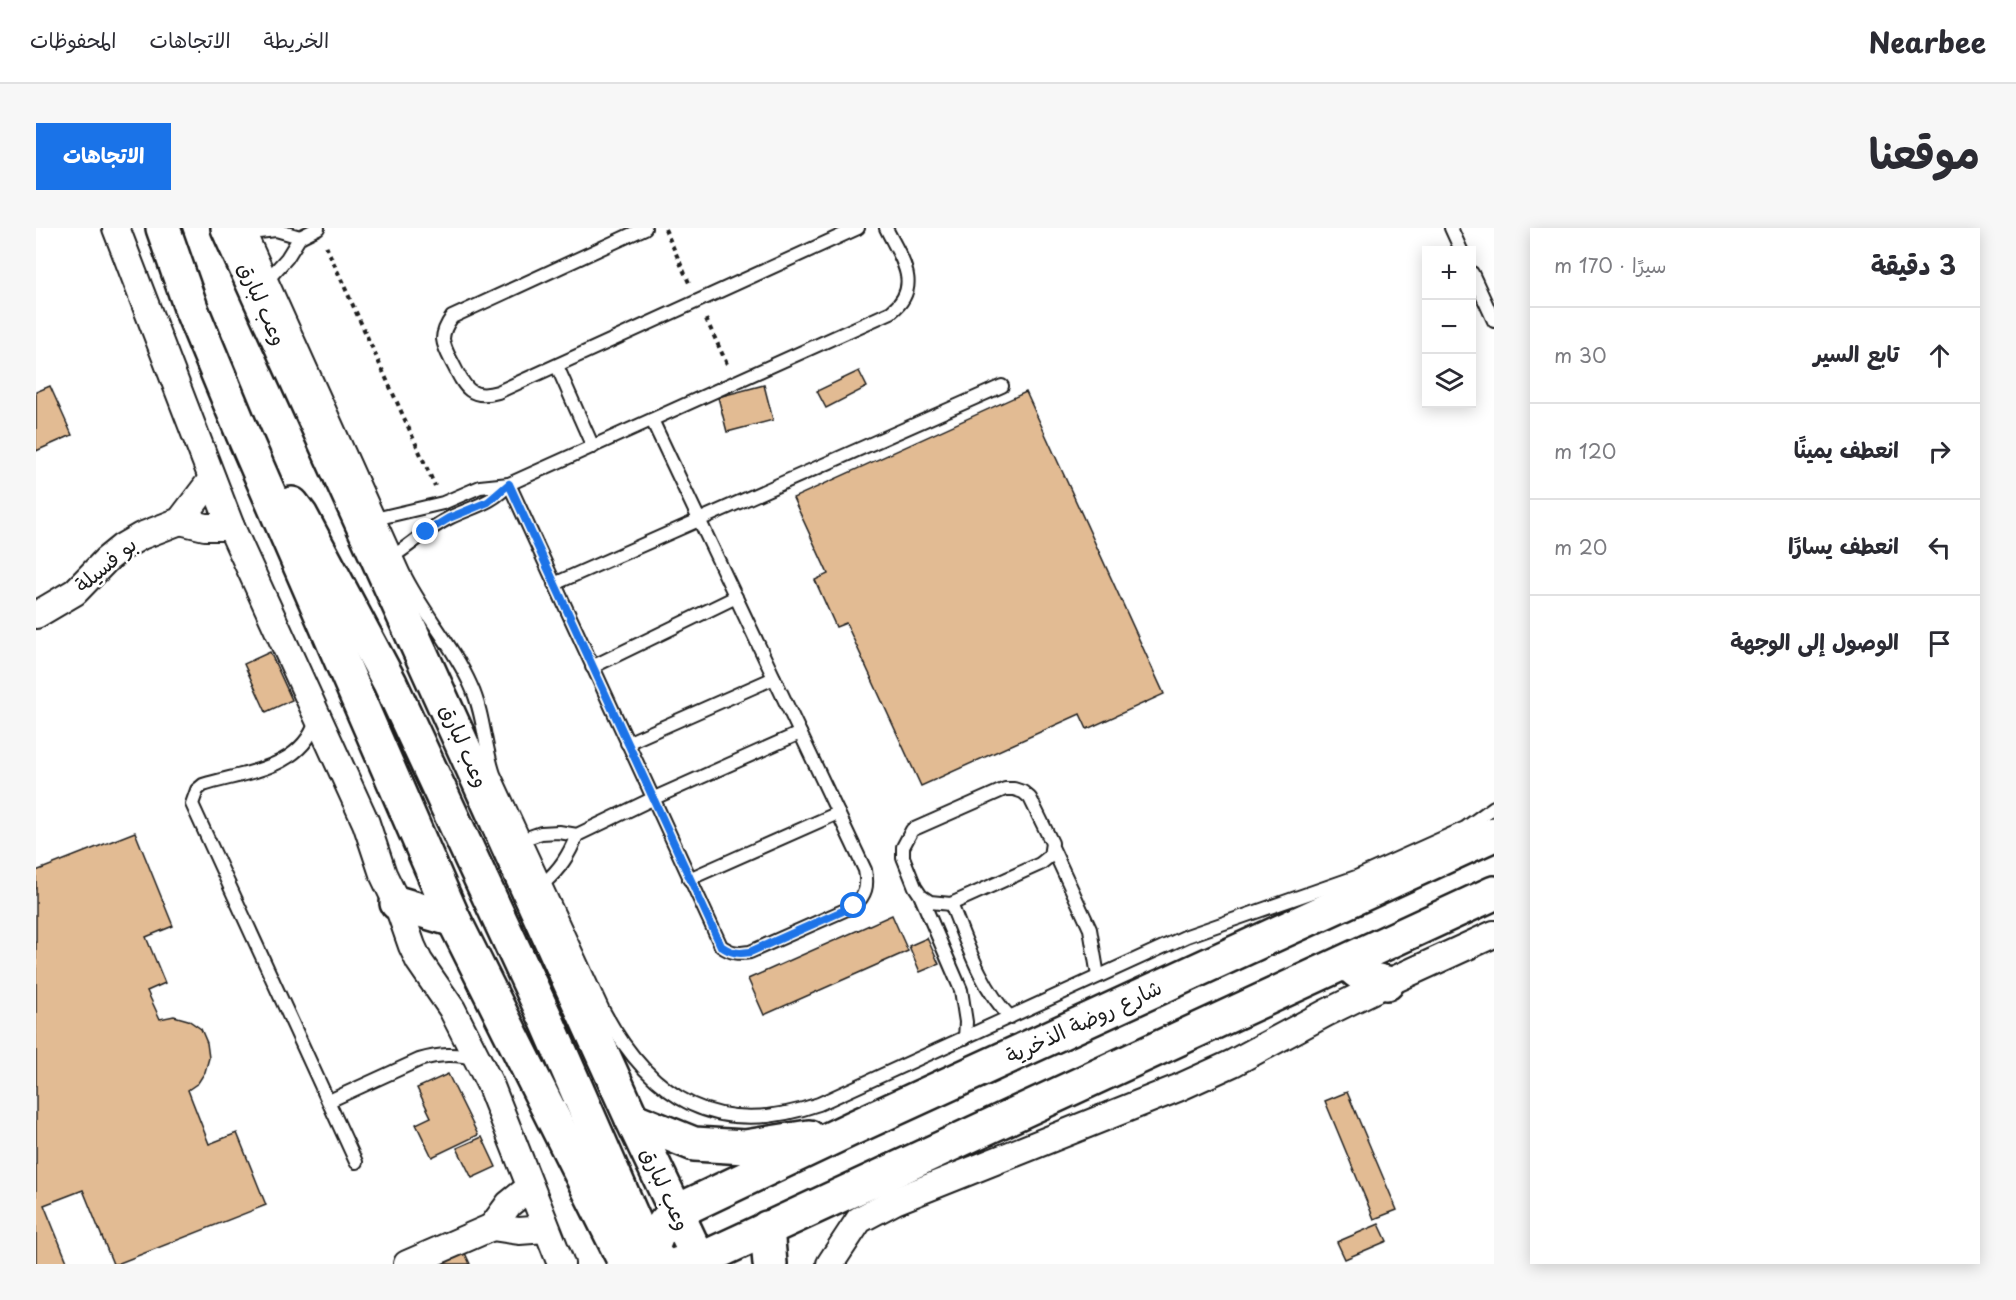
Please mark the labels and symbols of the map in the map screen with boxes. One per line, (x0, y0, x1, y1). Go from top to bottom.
street label: وعب لبارق (231, 256, 296, 350)
route end (412, 518, 438, 544)
street label: بو فسيلة (67, 528, 143, 599)
street label: وعب لبارق (433, 698, 498, 792)
route start (840, 892, 866, 918)
street label: شارع روضة الذخرية (1000, 970, 1167, 1071)
street label: وعب لبارق (634, 1141, 700, 1235)

